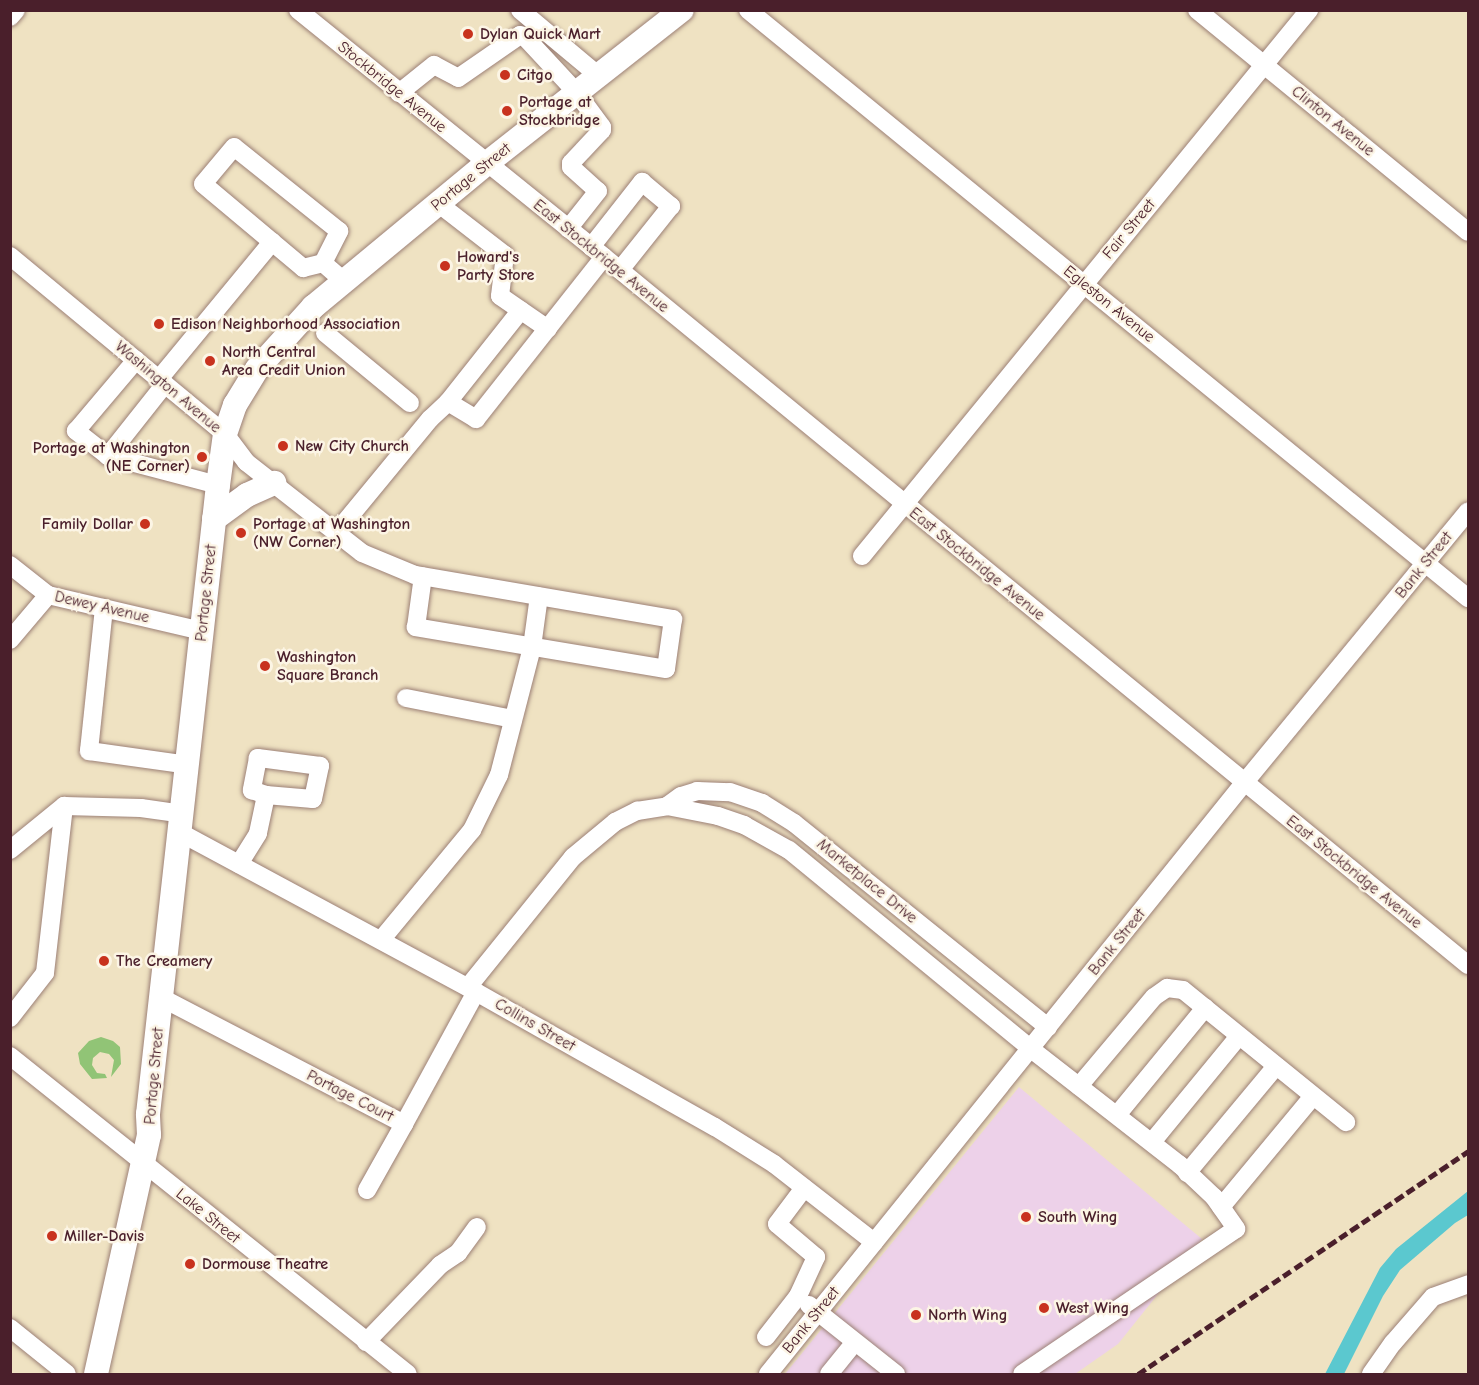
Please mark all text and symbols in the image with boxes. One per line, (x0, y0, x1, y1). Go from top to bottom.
place label: Dylan Quick Mart (480, 24, 601, 44)
marker: Dylan Quick Mart (461, 27, 475, 41)
street label: Stockbridge Avenue (334, 37, 450, 137)
place label: Citgo (517, 65, 552, 85)
marker: Citgo (498, 68, 512, 82)
street label: Clinton Avenue (1288, 82, 1378, 160)
place label: Portage at Stockbridge (519, 92, 600, 130)
marker: Portage at Stockbridge (500, 104, 514, 118)
street label: Portage Street (427, 139, 515, 215)
street label: East Stockbridge Avenue (529, 195, 673, 317)
street label: Fair Street (1099, 195, 1159, 263)
place label: Howard's Party Store (457, 247, 534, 285)
marker: Howard's Party Store (438, 259, 452, 273)
street label: Egleston Avenue (1060, 261, 1158, 347)
place label: Edison Neighborhood Association (171, 314, 400, 334)
marker: Edison Neighborhood Association (152, 317, 166, 331)
street label: Washington Avenue (111, 337, 225, 437)
place label: North Central Area Credit Union (222, 342, 345, 380)
marker: North Central Area Credit Union (203, 354, 217, 368)
place label: New City Church (295, 436, 409, 456)
place label: Portage at Washington (NE Corner) (33, 438, 190, 476)
marker: New City Church (276, 439, 290, 453)
marker: Portage at Washington (NE Corner) (195, 450, 209, 464)
street label: East Stockbridge Avenue (905, 503, 1049, 625)
place label: Family Dollar (42, 514, 133, 534)
place label: Portage at Washington (NW Corner) (253, 514, 410, 552)
marker: Family Dollar (138, 517, 152, 531)
marker: Portage at Washington (NW Corner) (234, 526, 248, 540)
street label: Bank Street (1391, 528, 1457, 602)
street label: Portage Street (191, 544, 221, 642)
street label: Dewey Avenue (53, 587, 151, 627)
place label: Washington Square Branch (277, 647, 378, 685)
marker: Washington Square Branch (258, 659, 272, 673)
street label: East Stockbridge Avenue (1282, 811, 1426, 933)
street label: Marketplace Drive (813, 835, 921, 927)
street label: Bank Street (1084, 905, 1150, 979)
place label: The Creamery (116, 951, 212, 971)
marker: The Creamery (97, 954, 111, 968)
street label: Collins Street (491, 994, 579, 1056)
street label: Portage Street (140, 1027, 168, 1125)
street label: Portage Court (303, 1066, 397, 1126)
street label: Lake Street (172, 1184, 244, 1248)
place label: South Wing (1038, 1207, 1118, 1227)
marker: South Wing (1019, 1210, 1033, 1224)
place label: Miller-Davis (64, 1226, 144, 1246)
marker: Miller-Davis (45, 1229, 59, 1243)
place label: Dormouse Theatre (202, 1254, 328, 1274)
marker: Dormouse Theatre (183, 1257, 197, 1271)
street label: Bank Street (778, 1283, 844, 1357)
place label: West Wing (1056, 1298, 1129, 1318)
marker: West Wing (1037, 1301, 1051, 1315)
place label: North Wing (928, 1305, 1007, 1325)
marker: North Wing (909, 1308, 923, 1322)

